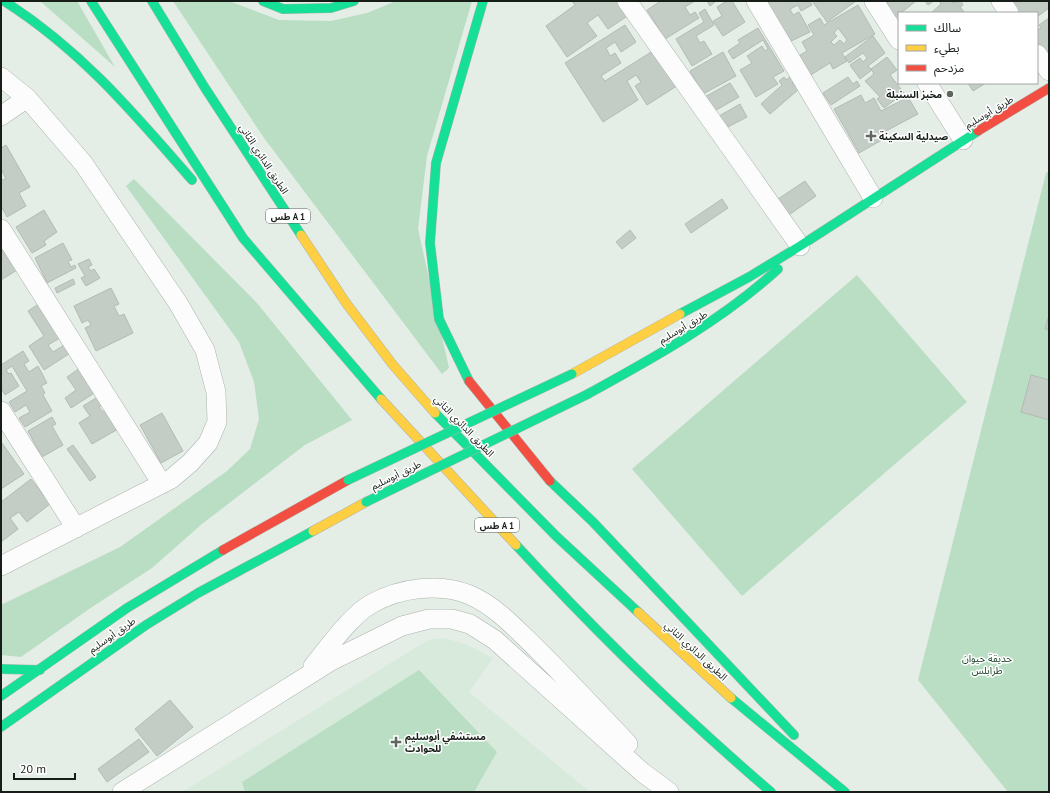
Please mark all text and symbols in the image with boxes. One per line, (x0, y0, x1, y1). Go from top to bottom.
legend (898, 12, 1038, 84)
text: سالك (934, 20, 961, 35)
text: بطيء (934, 40, 960, 58)
text: مزدحم (934, 60, 964, 77)
place label: مخبز السنبلة (886, 88, 942, 101)
marker: مخبز السنبلة (945, 89, 955, 99)
street label: طريق أبوسليم (962, 92, 1016, 132)
street label: الطريق الدائري الثاني (235, 122, 291, 197)
place label: صيدلية السكينة (879, 130, 948, 143)
marker: صيدلية السكينة (866, 131, 876, 141)
road number: طس A 1 (266, 209, 310, 223)
street label: طريق أبوسليم (656, 307, 710, 347)
street label: الطريق الدائري الثاني (430, 392, 497, 460)
street label: طريق أبوسليم (369, 457, 424, 494)
road number: طس A 1 (475, 518, 519, 532)
street label: طريق أبوسليم (86, 614, 139, 657)
street label: الطريق الدائري الثاني (661, 619, 730, 684)
park label: حديقة حيوان طرابلس (962, 652, 1012, 677)
place label: مستشفي أبوسليم للحوادث (405, 730, 486, 755)
marker: مستشفي أبوسليم للحوادث (390, 736, 402, 748)
scale bar (14, 755, 75, 781)
text: 20 m (20, 761, 46, 776)

